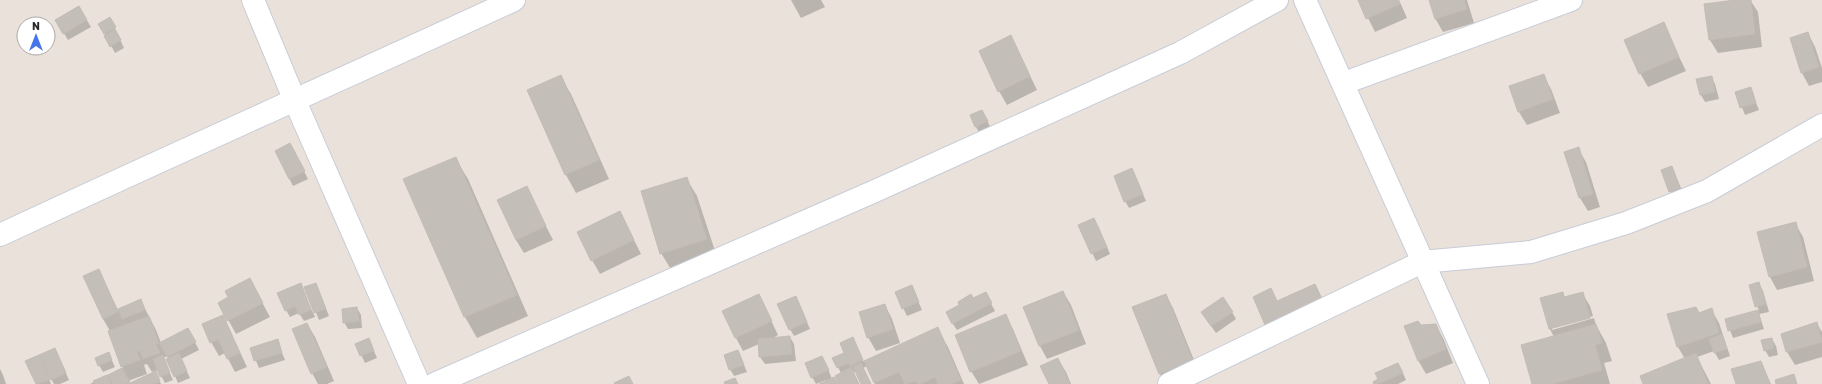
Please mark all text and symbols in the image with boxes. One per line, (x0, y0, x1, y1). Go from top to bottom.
north arrow (16, 16, 56, 56)
text: N (32, 20, 40, 33)

